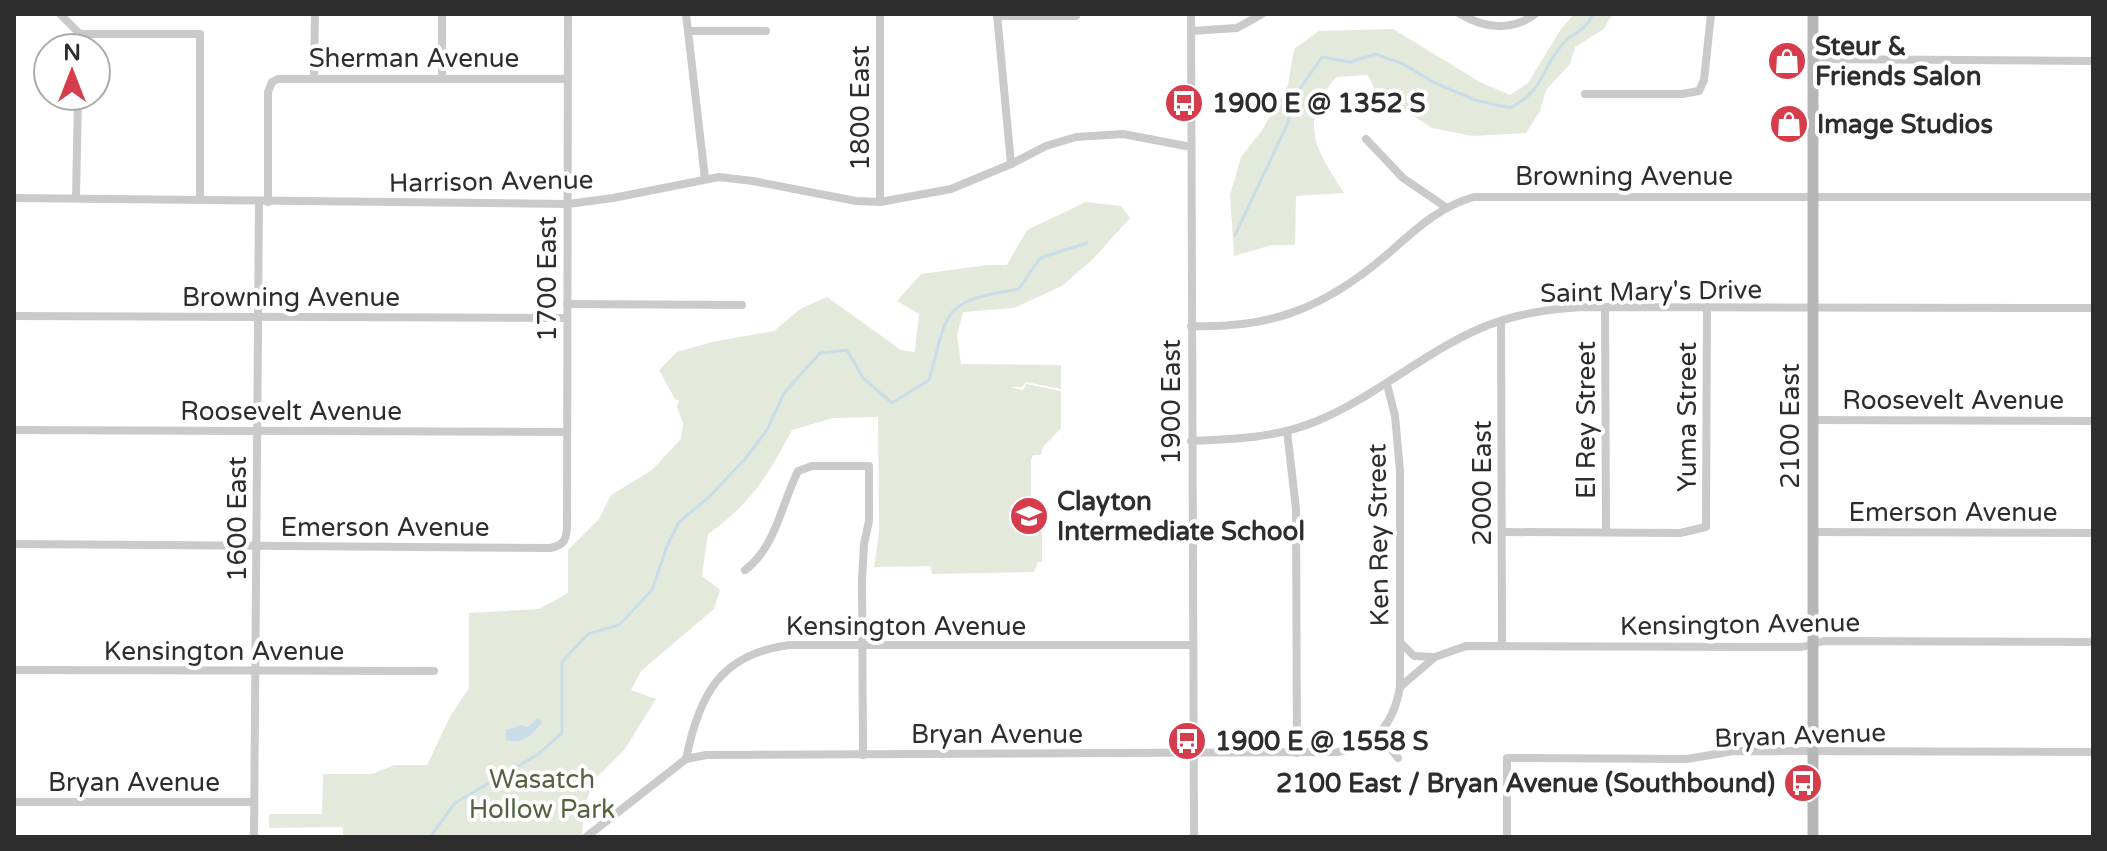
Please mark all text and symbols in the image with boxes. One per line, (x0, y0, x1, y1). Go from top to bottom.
place label: Steur & Friends Salon (1815, 31, 1981, 92)
north arrow (32, 32, 112, 112)
text: N (63, 40, 81, 66)
shop icon: Steur & Friends Salon (1766, 40, 1808, 82)
street label: Sherman Avenue (309, 43, 519, 74)
street label: 1800 East (845, 45, 876, 171)
bus stop icon: 1900 E @ 1352 S (1163, 82, 1205, 124)
place label: 1900 E @ 1352 S (1212, 88, 1426, 119)
shop icon: Image Studios (1768, 103, 1810, 145)
place label: Image Studios (1817, 109, 1993, 140)
street label: Browning Avenue (1515, 161, 1733, 192)
street label: Harrison Avenue (388, 164, 594, 199)
street label: 1700 East (532, 216, 563, 342)
street label: Saint Mary's Drive (1540, 274, 1762, 309)
street label: Browning Avenue (182, 282, 400, 313)
street label: 1900 East (1156, 339, 1187, 465)
street label: El Rey Street (1571, 341, 1602, 499)
street label: Yuma Street (1672, 342, 1703, 492)
street label: 2100 East (1775, 363, 1806, 489)
street label: Roosevelt Avenue (1842, 385, 2064, 416)
street label: Roosevelt Avenue (180, 396, 402, 427)
street label: 2000 East (1467, 420, 1498, 546)
street label: Ken Rey Street (1361, 443, 1396, 627)
street label: 1600 East (222, 456, 253, 582)
place label: Clayton Intermediate School (1057, 486, 1305, 547)
school or university icon: Clayton Intermediate School (1008, 495, 1050, 537)
street label: Emerson Avenue (1849, 497, 2057, 528)
street label: Emerson Avenue (281, 512, 489, 543)
street label: Kensington Avenue (1620, 607, 1860, 642)
street label: Kensington Avenue (786, 611, 1026, 642)
street label: Kensington Avenue (104, 636, 344, 667)
street label: Bryan Avenue (1714, 717, 1886, 754)
street label: Bryan Avenue (911, 719, 1083, 750)
bus stop icon: 1900 E @ 1558 S (1166, 720, 1208, 762)
place label: 1900 E @ 1558 S (1215, 726, 1429, 757)
bus stop icon: 2100 East / Bryan Avenue (Southbound) (1782, 762, 1824, 804)
park label: Wasatch Hollow Park (469, 764, 615, 825)
street label: Bryan Avenue (48, 767, 220, 798)
place label: 2100 East / Bryan Avenue (Southbound) (1276, 768, 1775, 799)

